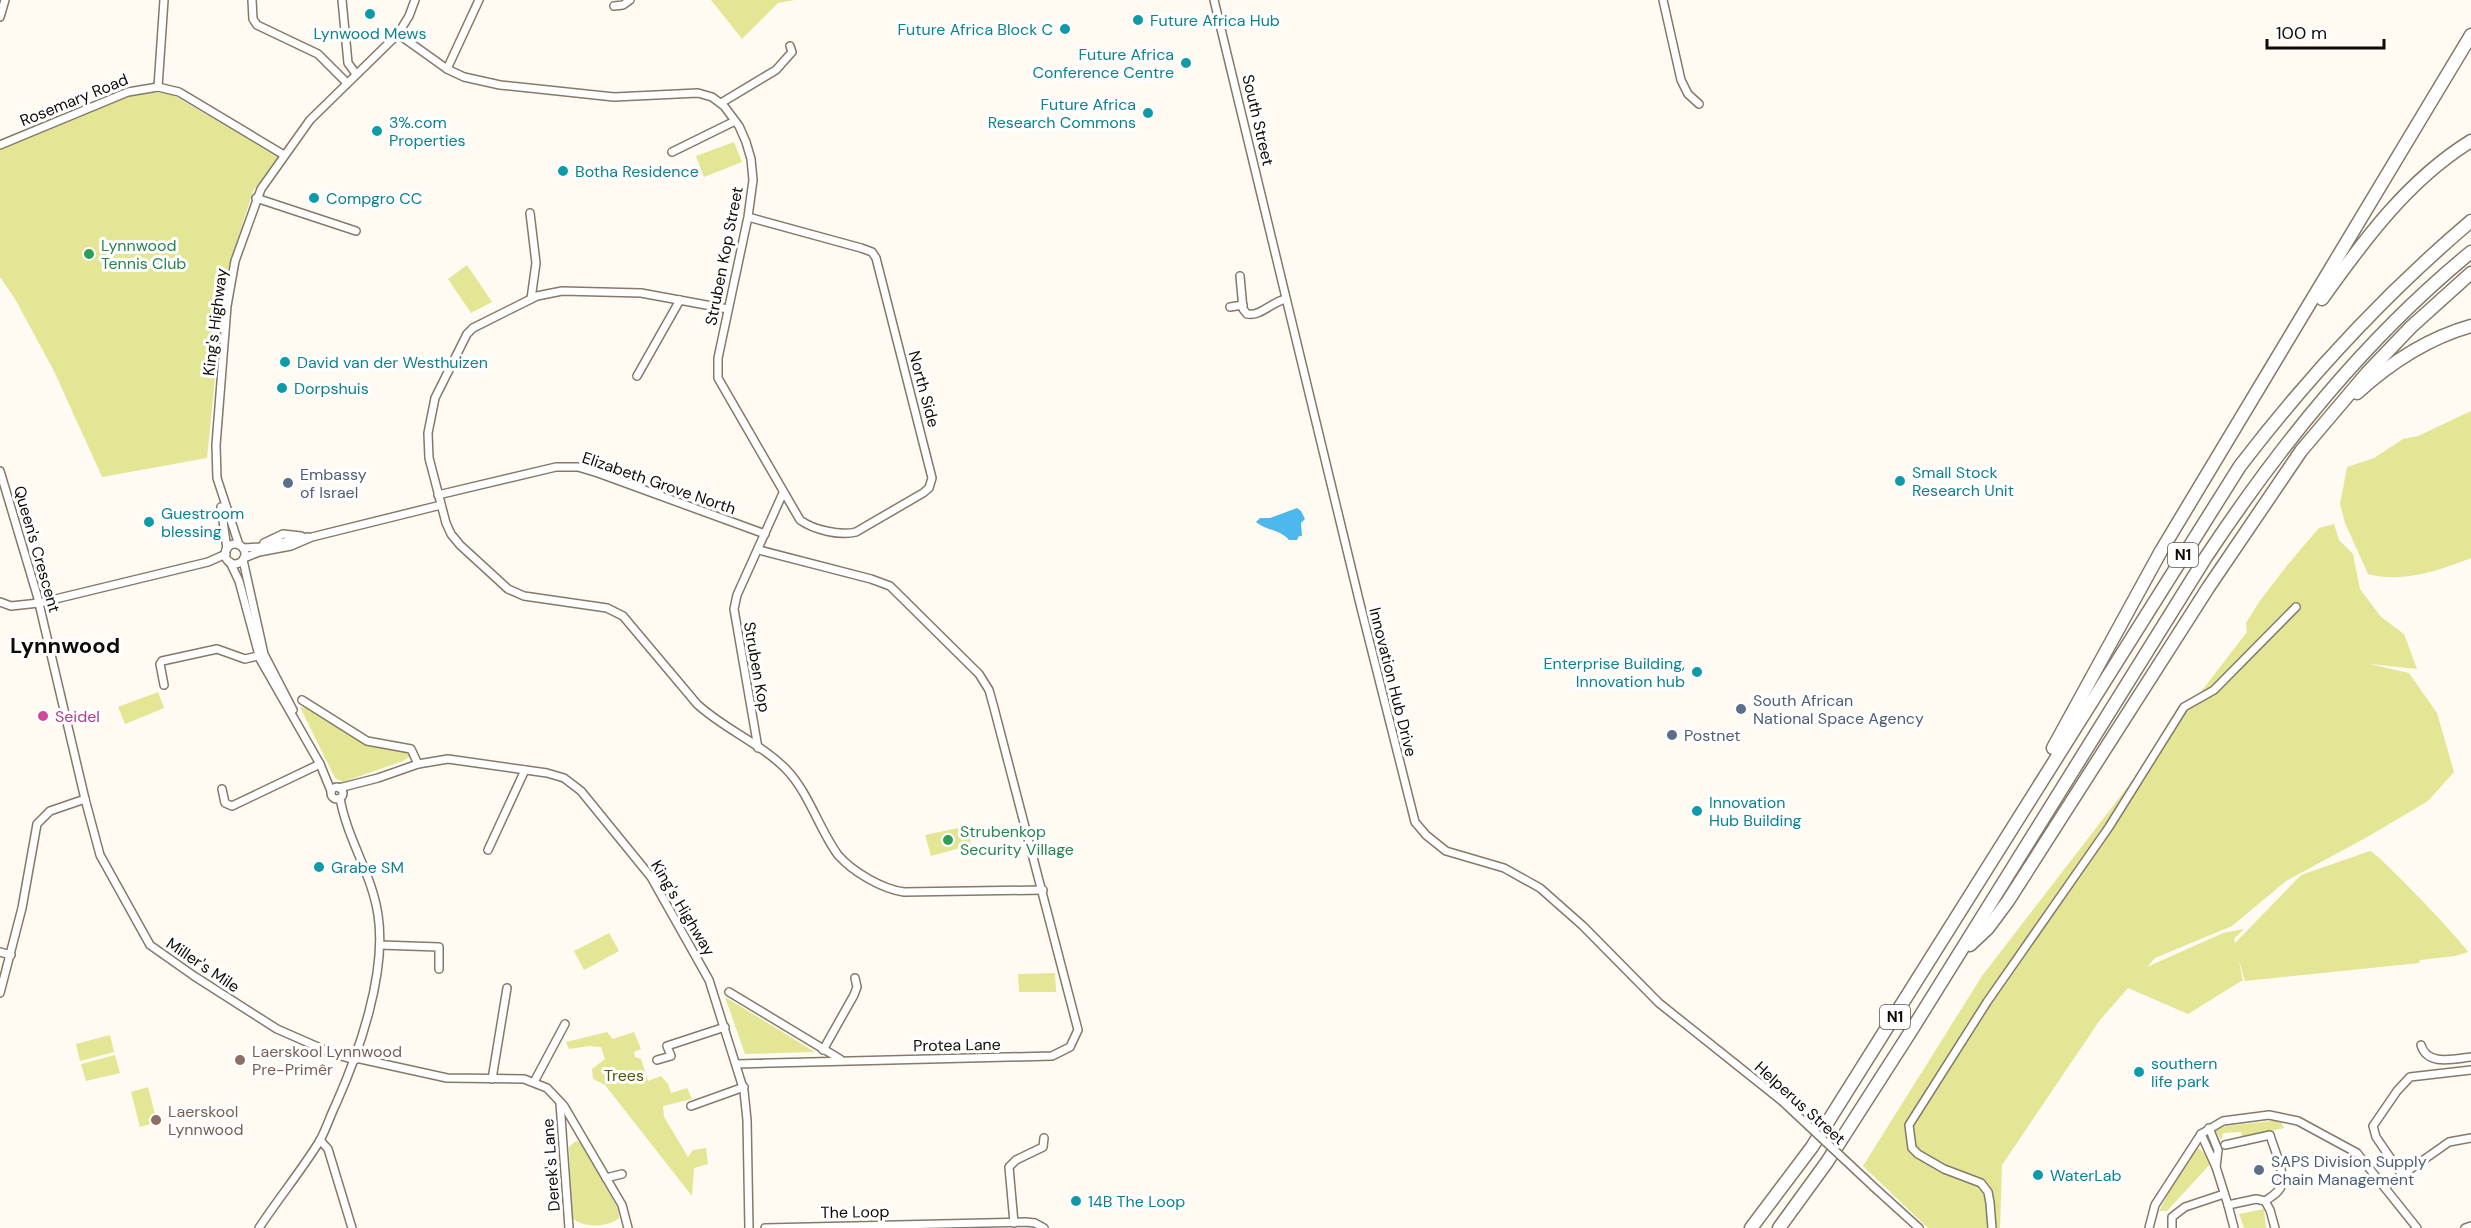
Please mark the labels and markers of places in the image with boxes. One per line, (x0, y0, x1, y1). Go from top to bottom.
marker: Lynwood Mews (363, 7, 377, 21)
place label: Future Africa Hub (1150, 10, 1280, 31)
marker: Future Africa Hub (1131, 13, 1145, 27)
place label: Future Africa Block C (898, 19, 1053, 40)
marker: Future Africa Block C (1058, 22, 1072, 36)
place label: Lynwood Mews (313, 23, 427, 44)
place label: Future Africa Conference Centre (1033, 44, 1174, 83)
marker: Future Africa Conference Centre (1179, 56, 1193, 70)
place label: Future Africa Research Commons (988, 94, 1136, 133)
marker: Future Africa Research Commons (1141, 106, 1155, 120)
place label: 3%.com Properties (389, 112, 466, 151)
marker: 3%.com Properties (370, 124, 384, 138)
place label: Botha Residence (575, 161, 699, 182)
marker: Botha Residence (556, 164, 570, 178)
place label: Compgro CC (326, 188, 422, 209)
marker: Compgro CC (307, 191, 321, 205)
place label: Lynnwood Tennis Club (101, 235, 186, 274)
marker: Lynnwood Tennis Club (82, 247, 96, 261)
place label: David van der Westhuizen (297, 352, 488, 373)
marker: David van der Westhuizen (278, 355, 292, 369)
place label: Dorpshuis (294, 378, 369, 399)
marker: Dorpshuis (275, 381, 289, 395)
place label: Small Stock Research Unit (1912, 462, 2014, 501)
place label: Embassy of Israel (300, 464, 367, 503)
marker: Small Stock Research Unit (1893, 474, 1907, 488)
marker: Embassy of Israel (281, 476, 295, 490)
place label: Guestroom blessing (161, 503, 244, 542)
marker: Guestroom blessing (142, 515, 156, 529)
place label: Enterprise Building, Innovation hub (1543, 653, 1685, 692)
marker: Enterprise Building, Innovation hub (1690, 665, 1704, 679)
place label: South African National Space Agency (1753, 690, 1924, 729)
marker: South African National Space Agency (1734, 702, 1748, 716)
place label: Seidel (55, 706, 100, 727)
marker: Seidel (36, 709, 50, 723)
place label: Postnet (1684, 725, 1741, 746)
marker: Postnet (1665, 728, 1679, 742)
place label: Innovation Hub Building (1709, 792, 1802, 831)
marker: Innovation Hub Building (1690, 804, 1704, 818)
place label: Strubenkop Security Village (960, 821, 1074, 860)
marker: Strubenkop Security Village (941, 833, 955, 847)
place label: Grabe SM (331, 857, 404, 878)
marker: Grabe SM (312, 860, 326, 874)
place label: Laerskool Lynnwood Pre-Primêr (252, 1041, 402, 1080)
marker: Laerskool Lynnwood Pre-Primêr (233, 1053, 247, 1067)
place label: southern life park (2151, 1053, 2217, 1092)
marker: southern life park (2132, 1065, 2146, 1079)
place label: Laerskool Lynnwood (168, 1101, 244, 1140)
marker: Laerskool Lynnwood (149, 1113, 163, 1127)
place label: SAPS Division Supply Chain Management (2271, 1151, 2427, 1190)
marker: SAPS Division Supply Chain Management (2252, 1163, 2266, 1177)
place label: WaterLab (2050, 1165, 2121, 1186)
marker: WaterLab (2031, 1168, 2045, 1182)
place label: 14B The Loop (1088, 1191, 1185, 1212)
marker: 14B The Loop (1069, 1194, 1083, 1208)

